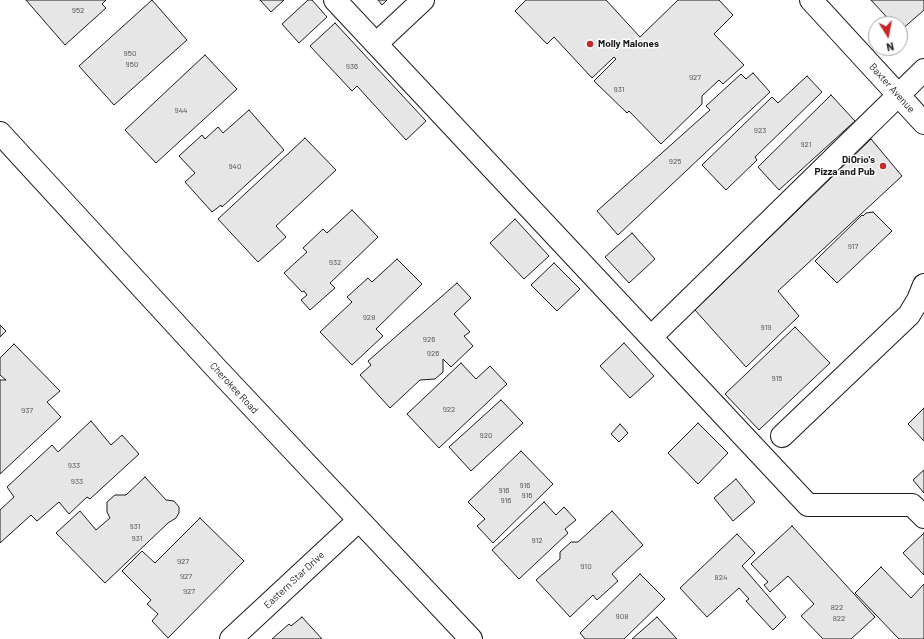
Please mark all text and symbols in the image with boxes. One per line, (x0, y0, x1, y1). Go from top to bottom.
house number: 952 (72, 5, 84, 15)
north arrow (868, 16, 908, 56)
place label: Molly Malones (598, 38, 659, 50)
marker: Molly Malones (585, 39, 595, 49)
text: N (885, 40, 895, 54)
house number: 950 (124, 48, 136, 58)
house number: 950 (126, 59, 138, 69)
house number: 936 (346, 61, 358, 71)
street label: Baxter Avenue (867, 61, 917, 115)
house number: 927 (689, 72, 701, 82)
house number: 931 (613, 84, 625, 94)
house number: 944 (175, 105, 187, 115)
house number: 923 (754, 125, 766, 135)
house number: 921 (800, 139, 812, 149)
place label: DiOrio's Pizza and Pub (815, 154, 875, 178)
house number: 925 (669, 156, 681, 166)
house number: 940 (228, 161, 242, 171)
marker: DiOrio's Pizza and Pub (878, 161, 888, 171)
house number: 917 (848, 241, 858, 251)
house number: 932 (329, 257, 341, 267)
house number: 928 (363, 312, 375, 322)
house number: 919 (761, 322, 771, 332)
house number: 926 (423, 334, 435, 344)
house number: 926 (427, 348, 439, 358)
street label: Cherokee Road (207, 360, 261, 416)
house number: 915 (772, 373, 782, 383)
house number: 922 (443, 404, 455, 414)
house number: 937 (21, 405, 33, 415)
house number: 920 (480, 430, 492, 440)
house number: 933 (68, 460, 80, 470)
house number: 933 (71, 476, 83, 486)
house number: 916 (520, 480, 530, 490)
house number: 916 (499, 485, 509, 495)
house number: 916 (522, 490, 532, 500)
house number: 916 (501, 495, 511, 505)
house number: 931 (129, 521, 141, 531)
house number: 931 (131, 533, 143, 543)
house number: 912 (531, 535, 543, 545)
street label: Eastern Star Drive (261, 549, 327, 611)
house number: 927 (177, 556, 189, 566)
house number: 910 (580, 561, 592, 571)
house number: 927 (180, 571, 192, 581)
house number: 824 (715, 572, 727, 582)
house number: 927 (183, 586, 195, 596)
house number: 822 (831, 602, 843, 612)
house number: 908 (616, 611, 628, 621)
house number: 822 (833, 613, 845, 623)

